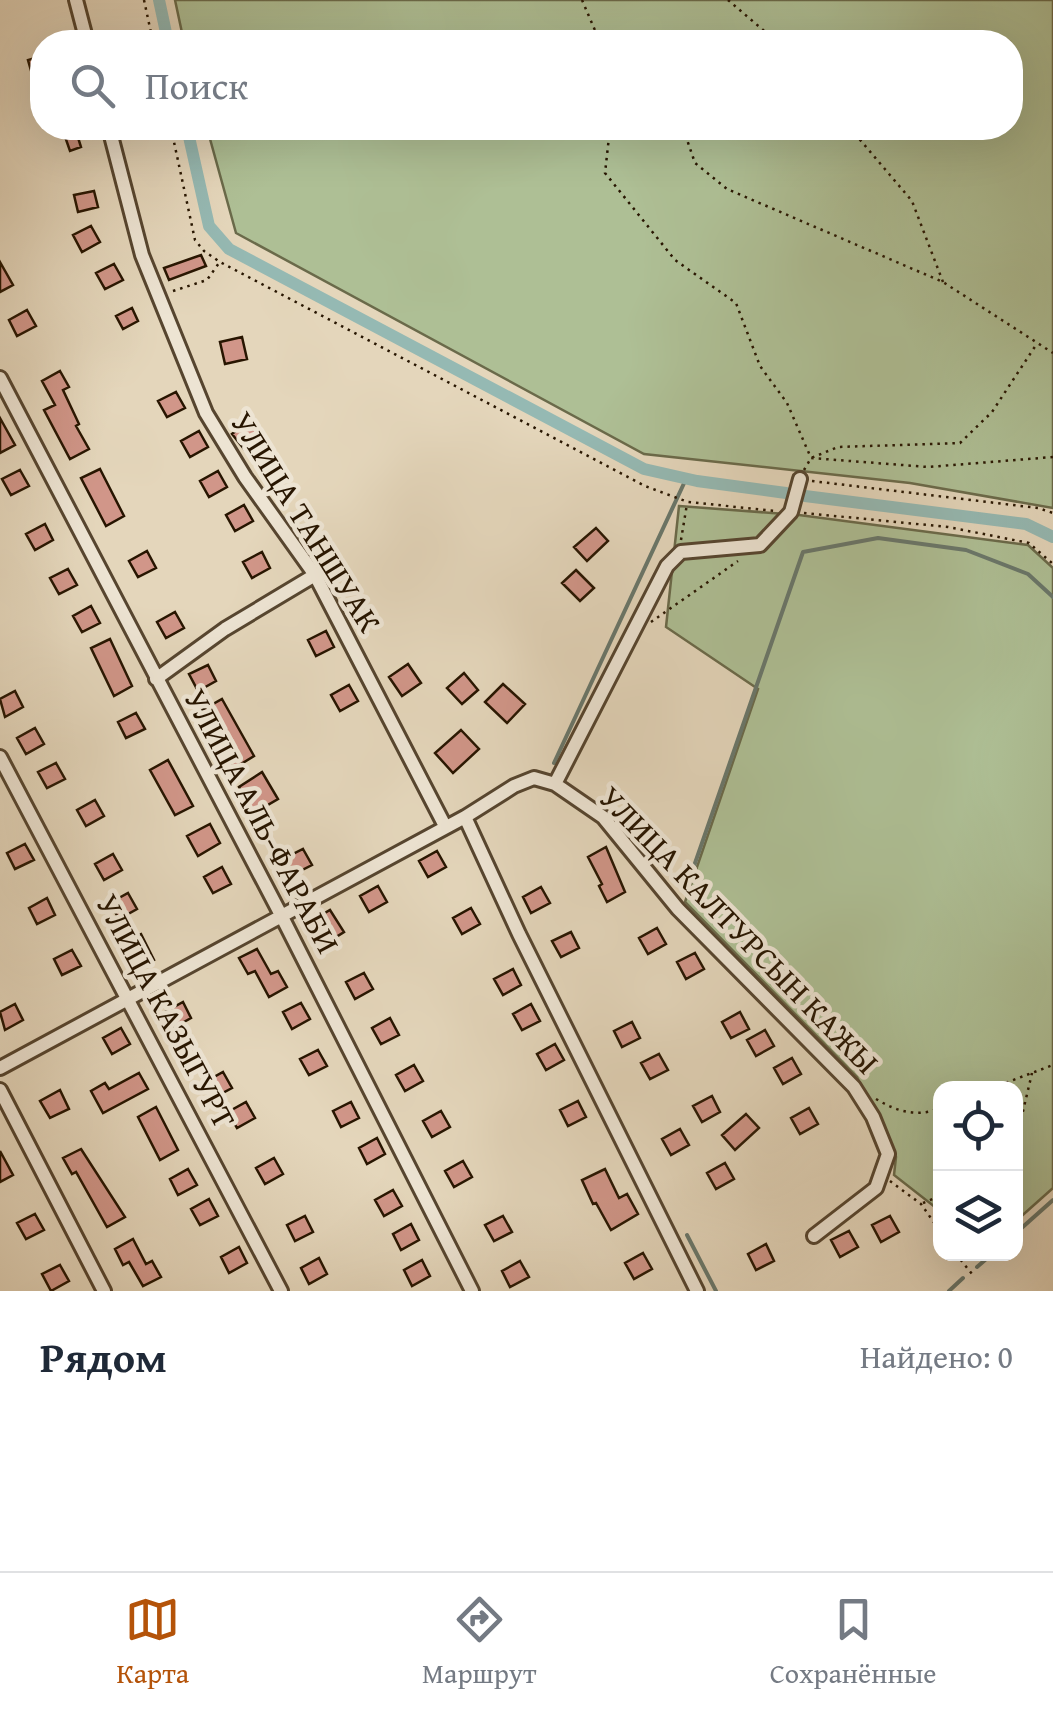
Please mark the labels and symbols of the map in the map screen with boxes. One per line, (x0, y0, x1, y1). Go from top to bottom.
street label: УЛИЦА ТАНШУАК (220, 402, 393, 641)
street label: УЛИЦА АЛЬ-ФАРАБИ (173, 680, 352, 961)
street label: УЛИЦА КАЛТУРСЫН КАЖЫ (589, 775, 890, 1084)
street label: УЛИЦА КАЗЫГУРТ (85, 885, 248, 1136)

